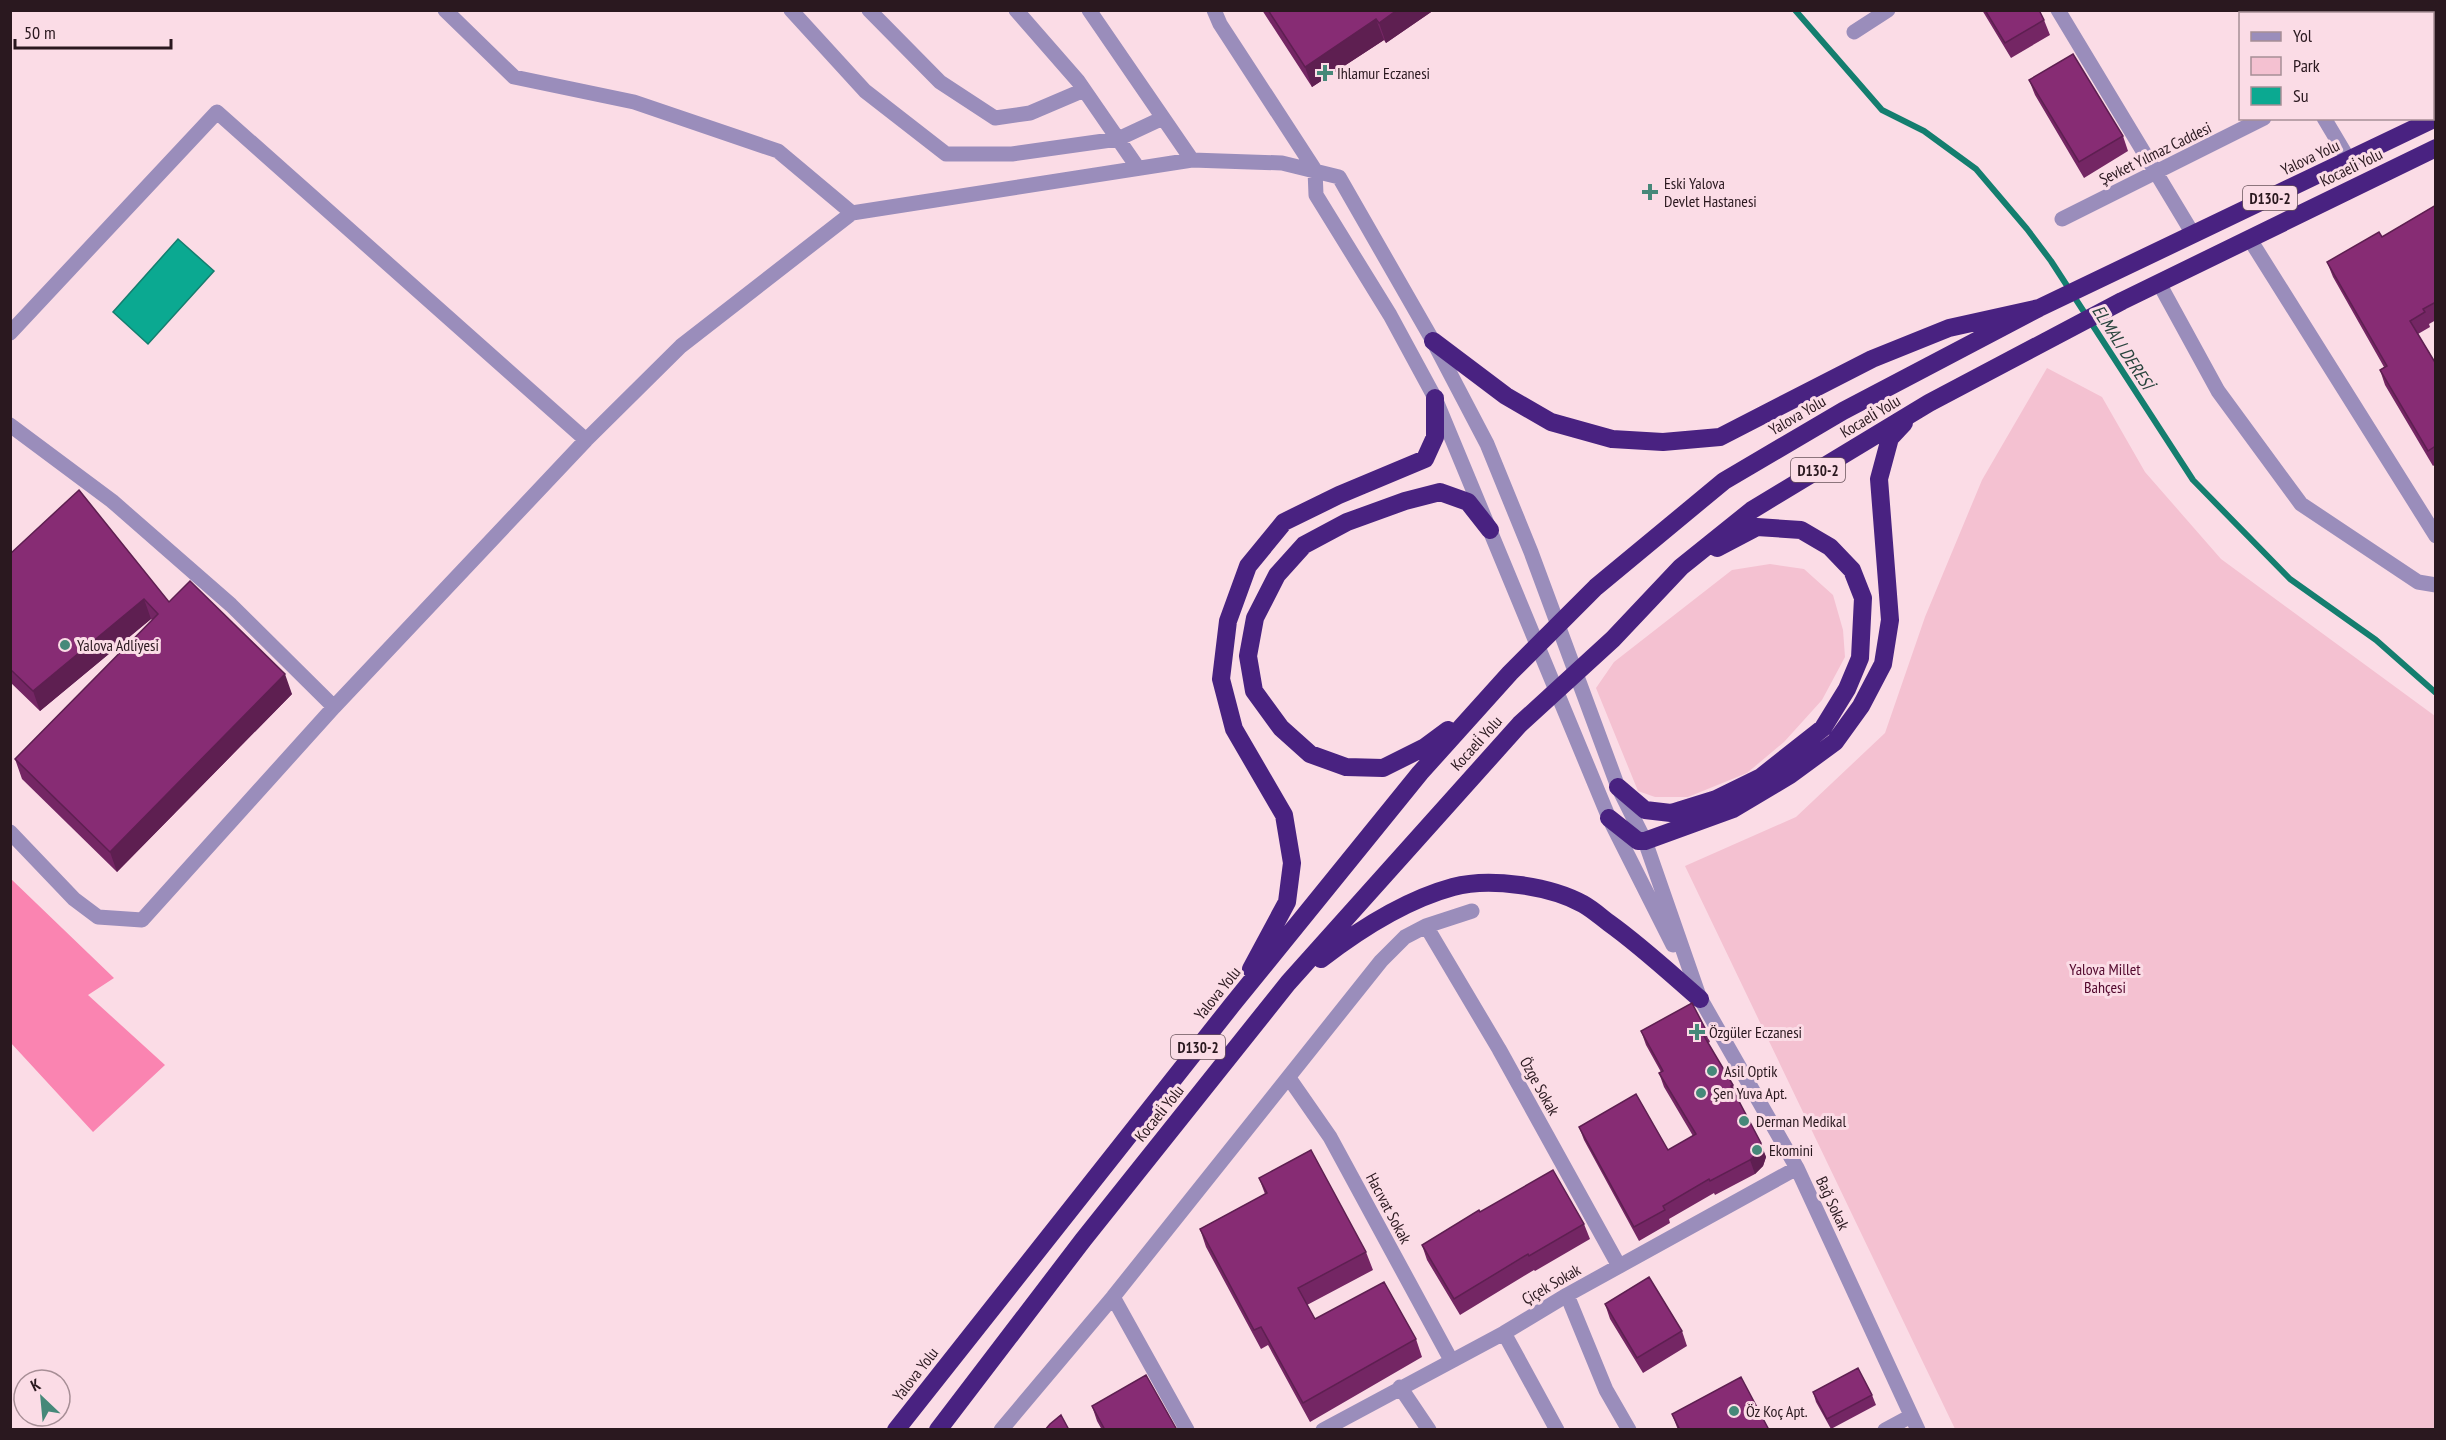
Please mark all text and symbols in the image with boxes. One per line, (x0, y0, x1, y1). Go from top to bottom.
scale bar (15, 12, 171, 50)
legend (2239, 12, 2434, 120)
text: 50 m (24, 21, 56, 44)
text: Yol (2293, 24, 2313, 47)
text: Park (2293, 54, 2320, 77)
place label: Ihlamur Eczanesi (1337, 63, 1430, 83)
marker: Ihlamur Eczanesi (1318, 66, 1332, 80)
text: Su (2293, 84, 2309, 107)
street label: Şevket Yılmaz Caddesi (2096, 117, 2214, 189)
street label: Yalova Yolu (2277, 135, 2343, 179)
street label: Kocaeli̇ Yolu (2317, 143, 2385, 191)
place label: Eski Yalova Devlet Hastanesi (1664, 173, 1757, 211)
marker: Eski Yalova Devlet Hastanesi (1641, 183, 1659, 201)
road number: D130-2 (2243, 186, 2297, 210)
water label: ELMALI DERESİ (2087, 300, 2160, 396)
street label: Kocaeli̇ Yolu (1836, 390, 1904, 442)
street label: Yalova Yolu (1765, 391, 1829, 439)
road number: D130-2 (1791, 458, 1845, 482)
place label: Yalova Adliyesi (77, 635, 159, 655)
marker: Yalova Adliyesi (58, 638, 72, 652)
street label: Kocaeli̇ Yolu (1446, 711, 1506, 775)
park label: Yalova Millet Bahçesi (2069, 959, 2141, 997)
street label: Yalova Yolu (1190, 962, 1244, 1024)
place label: Özgüler Eczanesi (1709, 1022, 1802, 1042)
marker: Özgüler Eczanesi (1690, 1025, 1704, 1039)
road number: D130-2 (1171, 1035, 1225, 1059)
street label: Özge Sokak (1516, 1053, 1565, 1119)
place label: Asil Optik (1724, 1061, 1778, 1081)
marker: Asil Optik (1705, 1064, 1719, 1078)
street label: Kocaeli̇ Yolu (1130, 1081, 1188, 1145)
place label: Şen Yuva Apt. (1713, 1083, 1787, 1103)
marker: Şen Yuva Apt. (1694, 1086, 1708, 1100)
place label: Derman Medikal (1756, 1111, 1846, 1131)
marker: Derman Medikal (1737, 1114, 1751, 1128)
place label: Ekomini (1769, 1140, 1813, 1160)
marker: Ekomini (1750, 1143, 1764, 1157)
street label: Hacıvat Sokak (1362, 1169, 1416, 1247)
street label: Bağ Sokak (1812, 1173, 1854, 1234)
street label: Çiçek Sokak (1518, 1259, 1585, 1309)
street label: Yalova Yolu (888, 1343, 942, 1405)
north arrow (12, 1368, 72, 1428)
text: K (27, 1373, 44, 1395)
place label: Öz Koç Apt. (1746, 1401, 1808, 1421)
marker: Öz Koç Apt. (1727, 1404, 1741, 1418)

